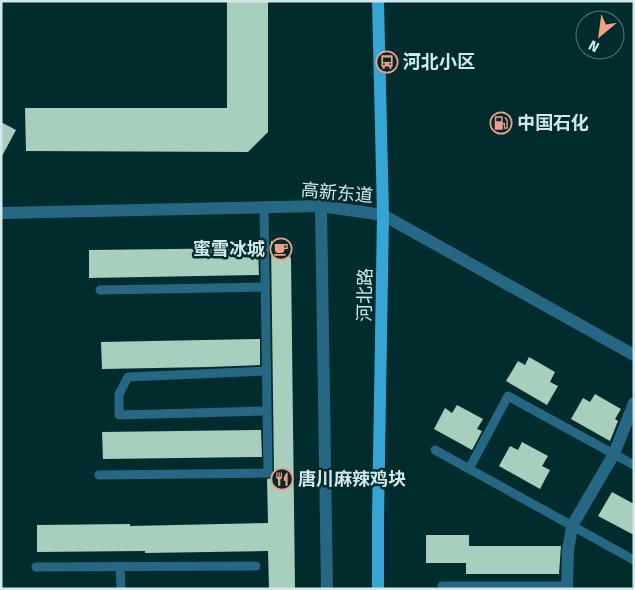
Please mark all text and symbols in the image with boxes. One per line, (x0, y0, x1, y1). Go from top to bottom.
north arrow (575, 10, 625, 60)
text: N (586, 36, 602, 56)
bus stop icon: 河北小区 (375, 50, 399, 74)
place label: 河北小区 (403, 51, 475, 73)
fuel station icon: 中国石化 (489, 111, 513, 135)
place label: 中国石化 (517, 112, 589, 134)
street label: 高新东道 (300, 179, 374, 207)
cafe icon: 蜜雪冰城 (269, 237, 293, 261)
place label: 蜜雪冰城 (193, 238, 265, 260)
street label: 河北路 (354, 268, 376, 322)
restaurant icon: 唐川麻辣鸡块 (270, 467, 294, 491)
place label: 唐川麻辣鸡块 (298, 468, 406, 490)

